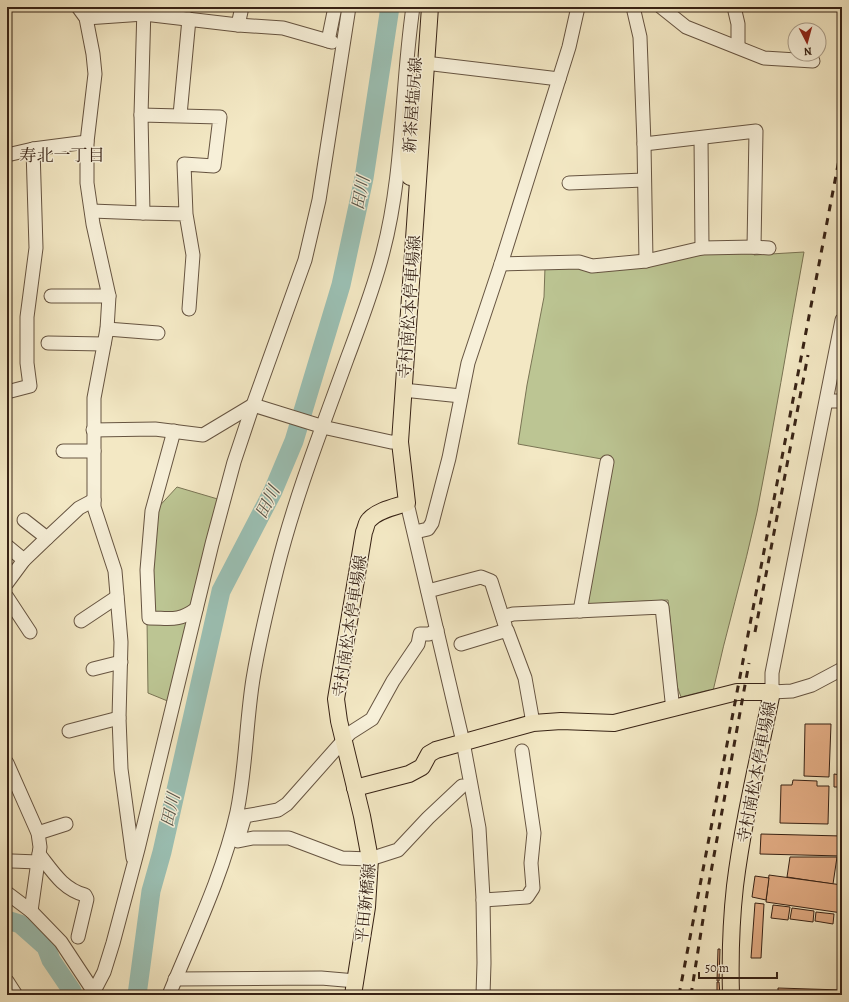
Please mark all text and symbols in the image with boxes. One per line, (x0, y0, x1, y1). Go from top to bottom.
north arrow (787, 22, 827, 62)
text: N (803, 44, 813, 59)
street label: 新茶屋塩尻線 (399, 56, 427, 154)
district label: 寿北一丁目 (20, 144, 105, 167)
water label: 田川 (346, 172, 375, 212)
street label: 寺村南松本停車場線 (394, 234, 426, 380)
water label: 田川 (249, 480, 286, 523)
street label: 寺村南松本停車場線 (328, 553, 372, 699)
street label: 寺村南松本停車場線 (732, 699, 782, 845)
water label: 田川 (155, 789, 186, 829)
street label: 平田新橋線 (351, 862, 381, 944)
scale bar (699, 954, 777, 980)
text: 50 m (705, 960, 729, 976)

